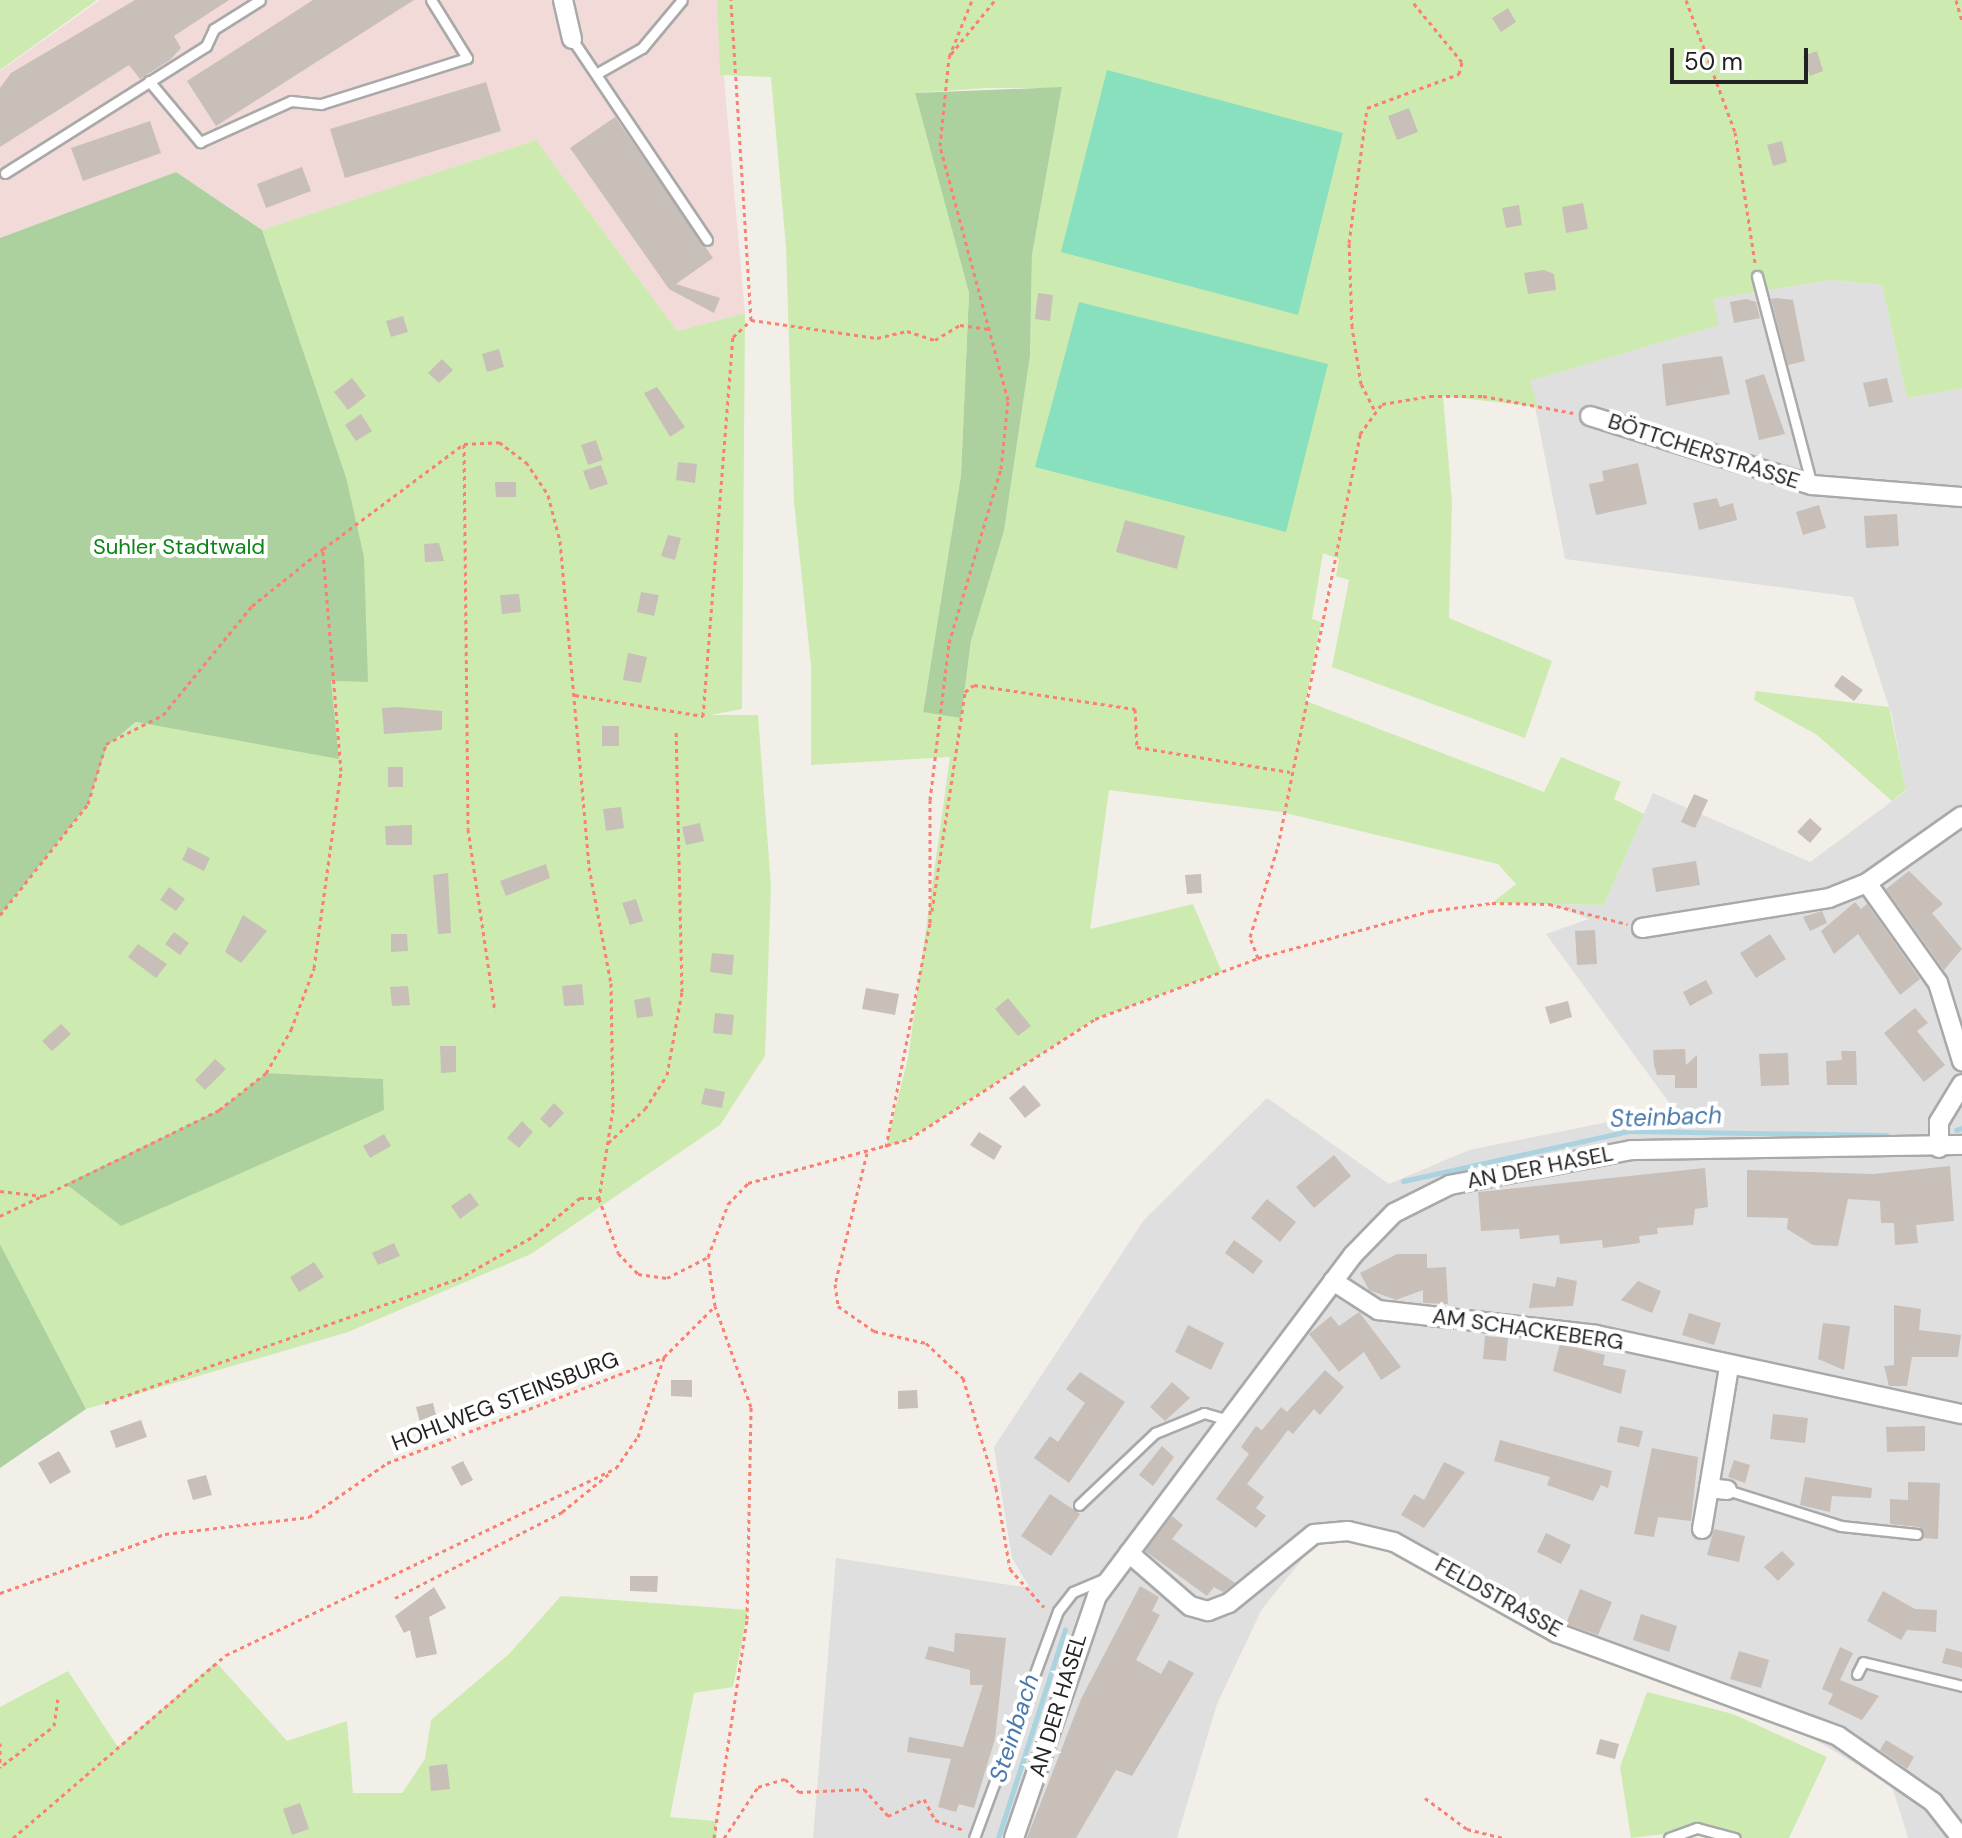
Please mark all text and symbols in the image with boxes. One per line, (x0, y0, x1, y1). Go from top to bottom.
scale bar (1674, 32, 1812, 82)
text: 50 m (1684, 46, 1743, 77)
street label: BÖTTCHERSTRASSE (1605, 408, 1803, 494)
park label: Suhler Stadtwald (93, 534, 265, 560)
water label: Steinbach (1610, 1101, 1722, 1133)
street label: AN DER HASEL (1465, 1140, 1615, 1194)
street label: AM SCHACKEBERG (1431, 1303, 1625, 1355)
street label: HOHLWEG STEINSBURG (388, 1345, 622, 1457)
street label: FELDSTRASSE (1431, 1551, 1567, 1643)
street label: AN DER HASEL (1024, 1630, 1092, 1780)
water label: Steinbach (983, 1670, 1045, 1786)

